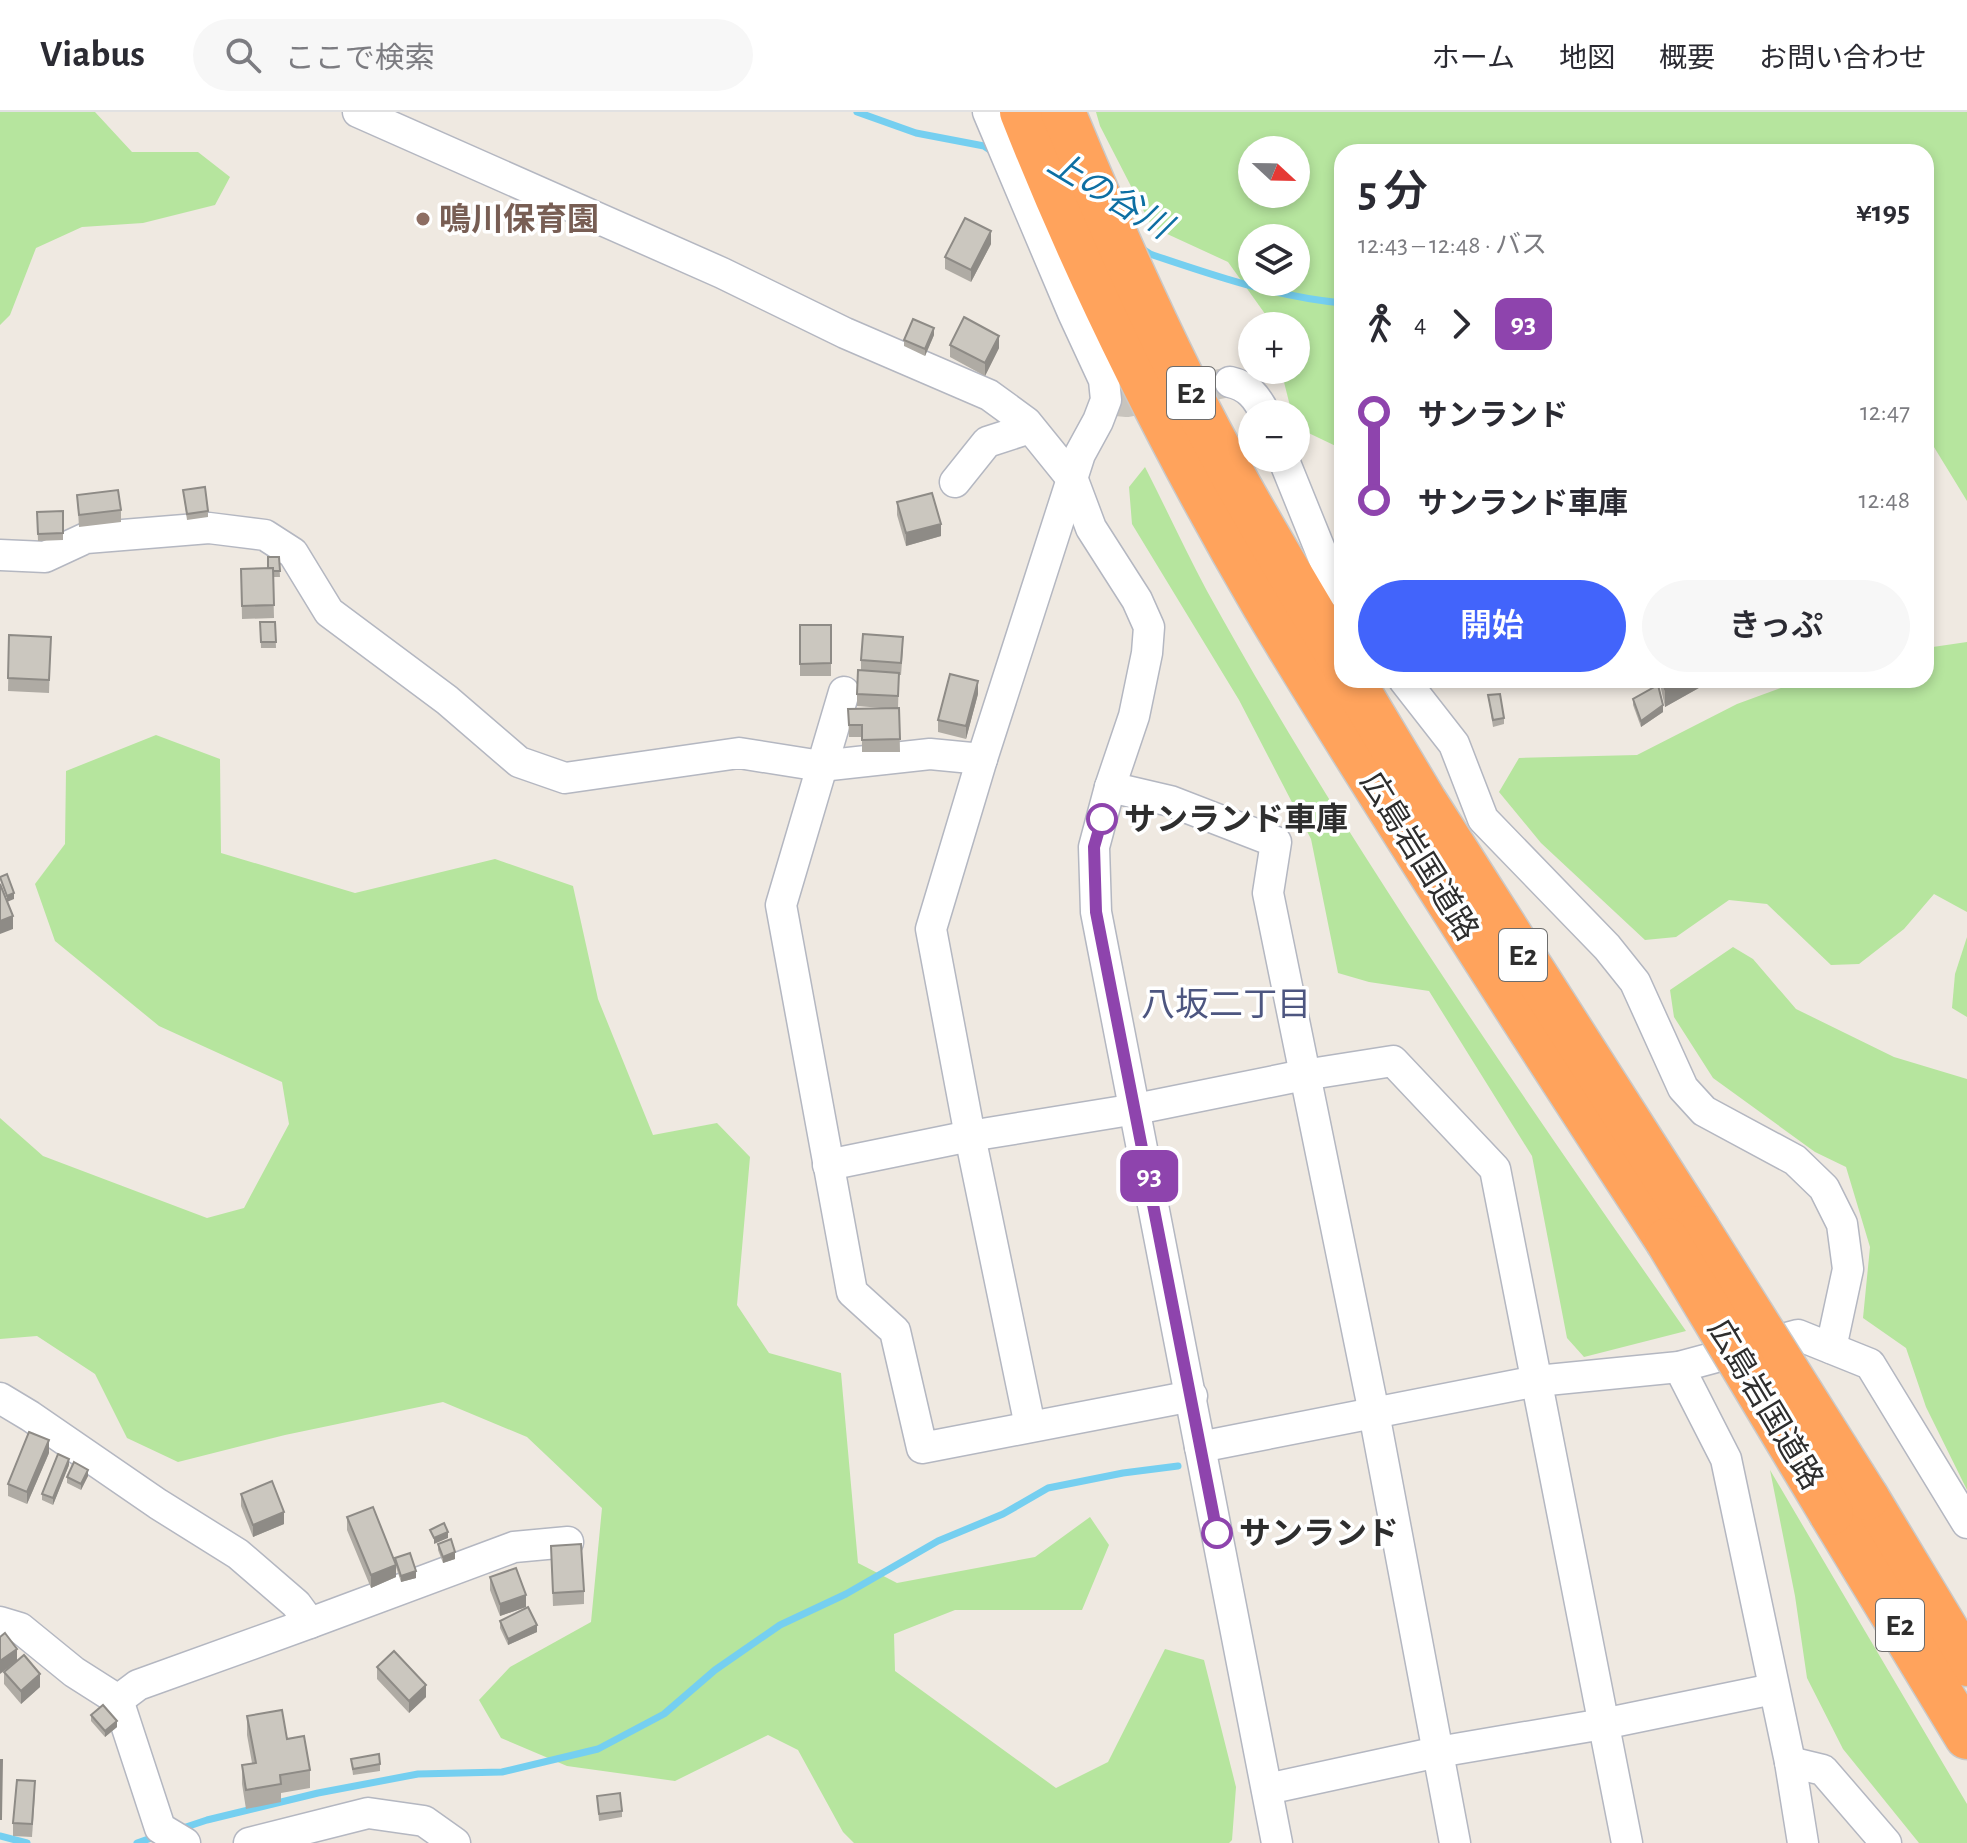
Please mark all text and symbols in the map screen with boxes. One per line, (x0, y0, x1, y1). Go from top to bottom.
search box (193, 19, 753, 91)
icon: search (221, 33, 265, 77)
text: Viabus (40, 36, 145, 74)
text: ここで検索 (285, 44, 435, 74)
text: ホーム (1432, 45, 1515, 73)
text: 地図 (1559, 45, 1615, 73)
text: 概要 (1659, 45, 1715, 73)
text: お問い合わせ (1759, 45, 1927, 73)
north arrow (1238, 136, 1310, 208)
map controls (1238, 136, 1310, 472)
water label: 上の谷川 (1042, 144, 1180, 247)
text: 5 分 (1358, 171, 1428, 215)
text: ¥195 (1856, 197, 1910, 227)
place label: 鳴川保育園 (439, 202, 599, 236)
marker: 鳴川保育園 (414, 210, 432, 228)
button: layers (1238, 224, 1310, 296)
text: 12:43 – 12:48 · バス (1358, 232, 1547, 258)
icon: walk (1358, 302, 1402, 346)
icon: forward (1439, 302, 1483, 346)
text: 93 (1511, 310, 1536, 338)
text: 4 (1414, 311, 1427, 337)
button: + (1238, 312, 1310, 384)
road number: E2 (1167, 367, 1215, 419)
text: 12:47 (1860, 399, 1910, 425)
button: − (1238, 400, 1310, 472)
text: サンランド (1418, 401, 1568, 431)
text: 12:48 (1858, 487, 1910, 513)
text: サンランド車庫 (1418, 489, 1628, 519)
button: 開始 (1358, 580, 1626, 672)
button: きっぷ (1642, 580, 1910, 672)
street label: 広島岩国道路 (1355, 766, 1485, 946)
place label: サンランド車庫 (1124, 802, 1348, 836)
marker: サンランド車庫 (1087, 804, 1117, 834)
road number: E2 (1499, 929, 1547, 981)
district label: 八坂二丁目 (1141, 987, 1311, 1023)
line badge: 93 (1113, 1150, 1185, 1202)
text: 93 (1136, 1162, 1162, 1190)
street label: 広島岩国道路 (1702, 1313, 1830, 1495)
marker: サンランド (1202, 1518, 1232, 1548)
place label: サンランド (1239, 1518, 1399, 1550)
road number: E2 (1876, 1599, 1924, 1651)

